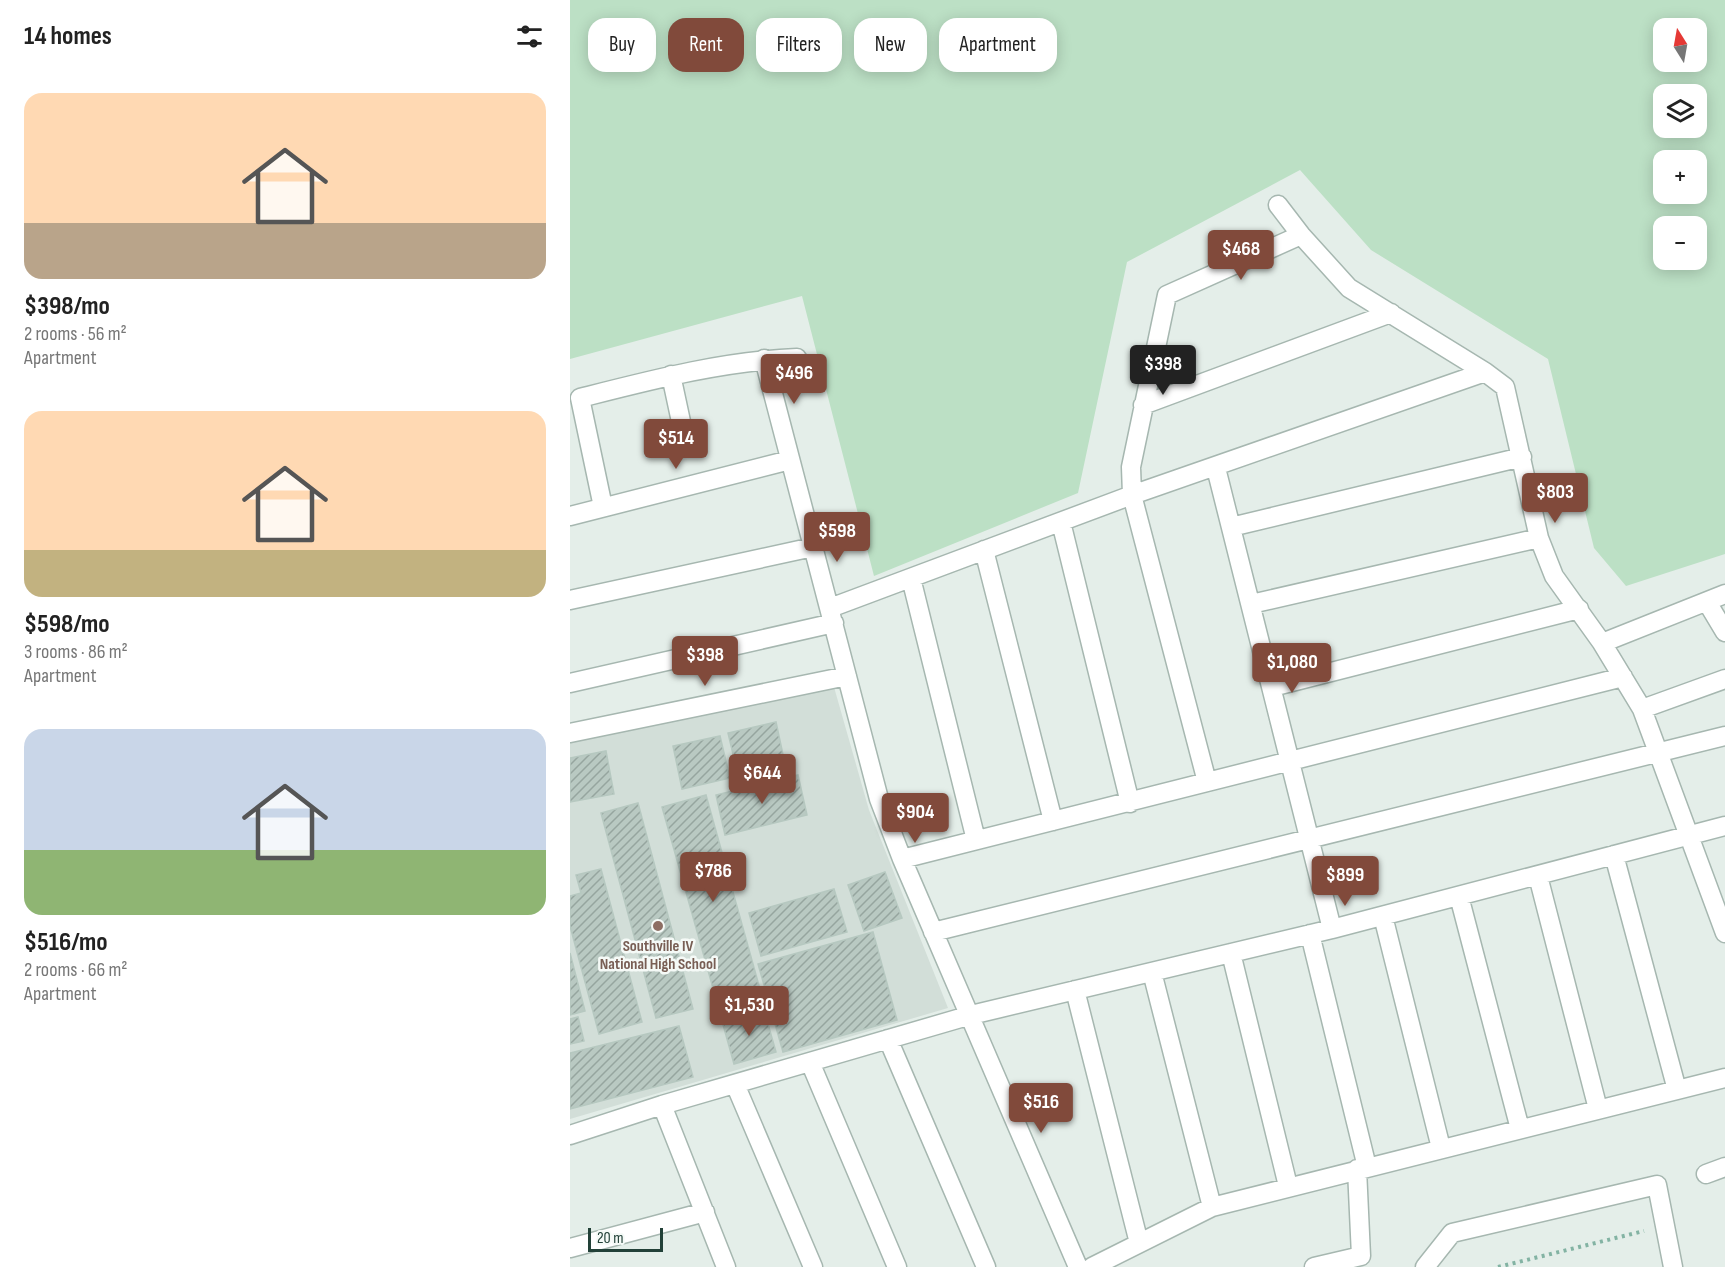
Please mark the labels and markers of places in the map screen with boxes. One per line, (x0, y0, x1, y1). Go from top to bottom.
pin: $468 (1205, 230, 1277, 281)
pin: $398 (1127, 345, 1199, 396)
pin: $496 (758, 354, 830, 405)
pin: $514 (640, 419, 712, 470)
pin: $803 (1519, 473, 1591, 524)
pin: $598 (801, 512, 873, 563)
pin: $398 (669, 636, 741, 687)
pin: $1,080 (1243, 643, 1341, 694)
pin: $644 (726, 754, 798, 805)
pin: $904 (879, 793, 951, 844)
pin: $786 (677, 852, 749, 903)
pin: $899 (1309, 856, 1381, 907)
marker: Southville IV National High School (651, 919, 665, 933)
place label: Southville IV National High School (600, 937, 716, 974)
pin: $1,530 (700, 986, 798, 1037)
pin: $516 (1005, 1083, 1077, 1134)

